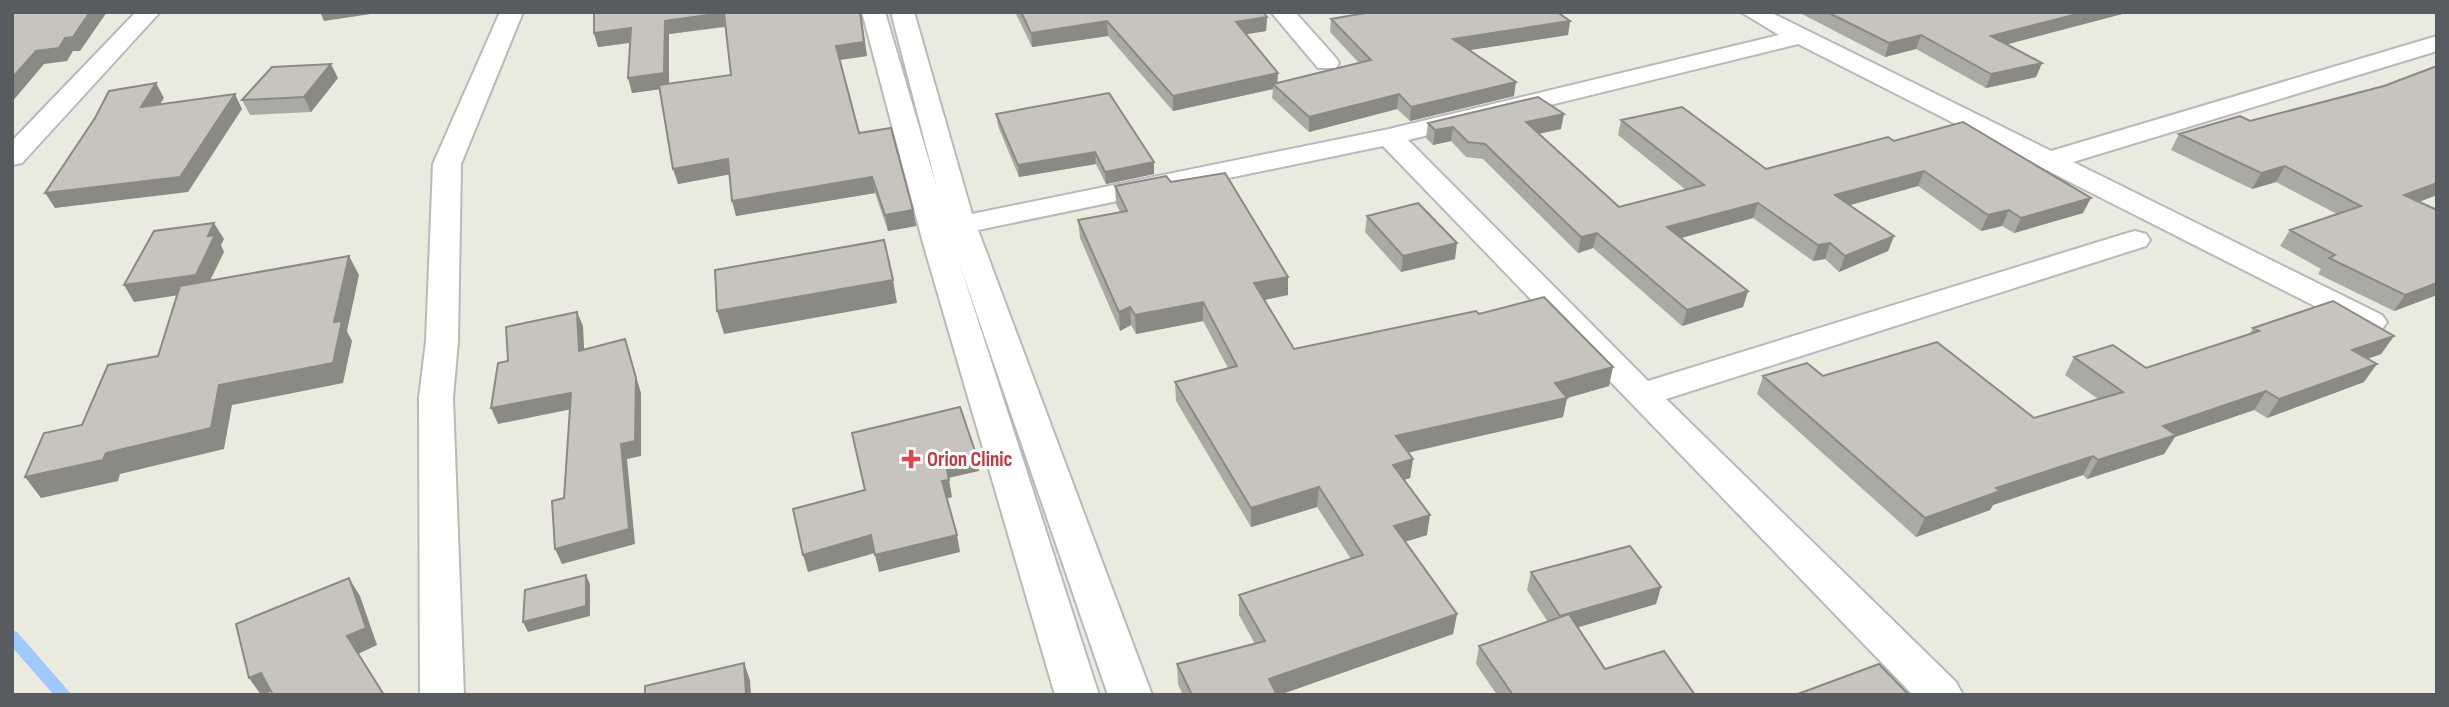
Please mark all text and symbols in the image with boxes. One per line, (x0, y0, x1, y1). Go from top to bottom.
place label: Orion Clinic (927, 447, 1013, 472)
marker: Orion Clinic (901, 449, 921, 469)

